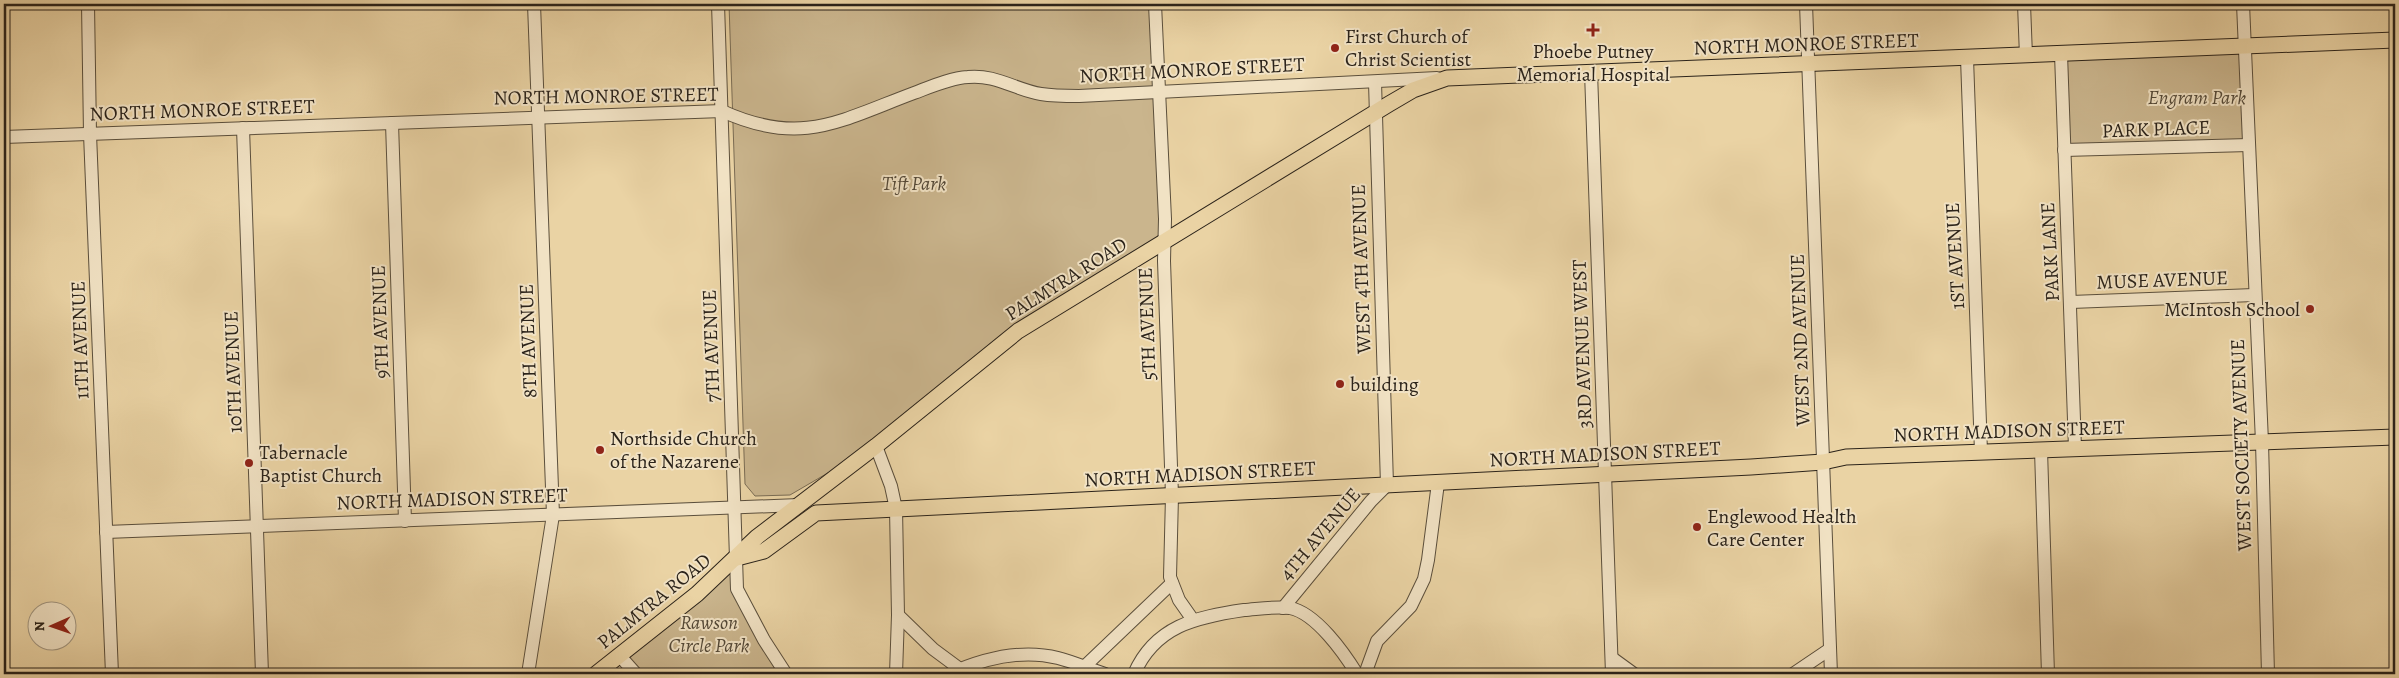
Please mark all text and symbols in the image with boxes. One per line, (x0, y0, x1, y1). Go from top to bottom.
place label: First Church of Christ Scientist (1345, 23, 1472, 73)
marker: Phoebe Putney Memorial Hospital (1586, 23, 1600, 37)
street label: NORTH MONROE STREET (1693, 27, 1919, 61)
place label: Phoebe Putney Memorial Hospital (1516, 38, 1670, 88)
marker: First Church of Christ Scientist (1329, 42, 1341, 54)
street label: NORTH MONROE STREET (1079, 51, 1305, 89)
street label: NORTH MONROE STREET (493, 81, 719, 111)
park label: Engram Park (2148, 84, 2246, 111)
street label: NORTH MONROE STREET (89, 93, 315, 127)
street label: PARK PLACE (2101, 114, 2211, 144)
park label: Tift Park (882, 170, 946, 197)
street label: WEST 4TH AVENUE (1345, 184, 1377, 355)
street label: 1ST AVENUE (1939, 202, 1971, 310)
street label: PARK LANE (2034, 202, 2066, 302)
street label: PALMYRA ROAD (1000, 231, 1132, 327)
street label: WEST 2ND AVENUE (1783, 253, 1817, 428)
street label: 3RD AVENUE WEST (1566, 259, 1598, 429)
street label: MUSE AVENUE (2096, 264, 2228, 296)
street label: 9TH AVENUE (365, 265, 395, 379)
street label: 5TH AVENUE (1132, 267, 1162, 381)
street label: 11TH AVENUE (64, 280, 96, 400)
street label: 8TH AVENUE (513, 283, 543, 399)
street label: 7TH AVENUE (696, 289, 726, 403)
place label: McIntosh School (2164, 296, 2300, 323)
marker: McIntosh School (2304, 303, 2316, 315)
street label: 10TH AVENUE (217, 310, 249, 434)
street label: WEST SOCIETY AVENUE (2224, 338, 2258, 553)
place label: building (1350, 371, 1419, 398)
marker: building (1334, 378, 1346, 390)
street label: NORTH MADISON STREET (1893, 413, 2125, 449)
place label: Northside Church of the Nazarene (610, 425, 757, 475)
street label: NORTH MADISON STREET (1489, 434, 1721, 474)
place label: Tabernacle Baptist Church (259, 439, 383, 489)
marker: Northside Church of the Nazarene (594, 444, 606, 456)
street label: NORTH MADISON STREET (1084, 454, 1316, 494)
marker: Tabernacle Baptist Church (243, 457, 255, 469)
street label: NORTH MADISON STREET (336, 481, 568, 517)
street label: 4TH AVENUE (1273, 482, 1367, 586)
place label: Englewood Health Care Center (1707, 503, 1857, 553)
marker: Englewood Health Care Center (1691, 521, 1703, 533)
street label: PALMYRA ROAD (591, 547, 717, 655)
north arrow (28, 600, 78, 650)
park label: Rawson Circle Park (669, 609, 749, 659)
text: N (30, 621, 49, 632)

